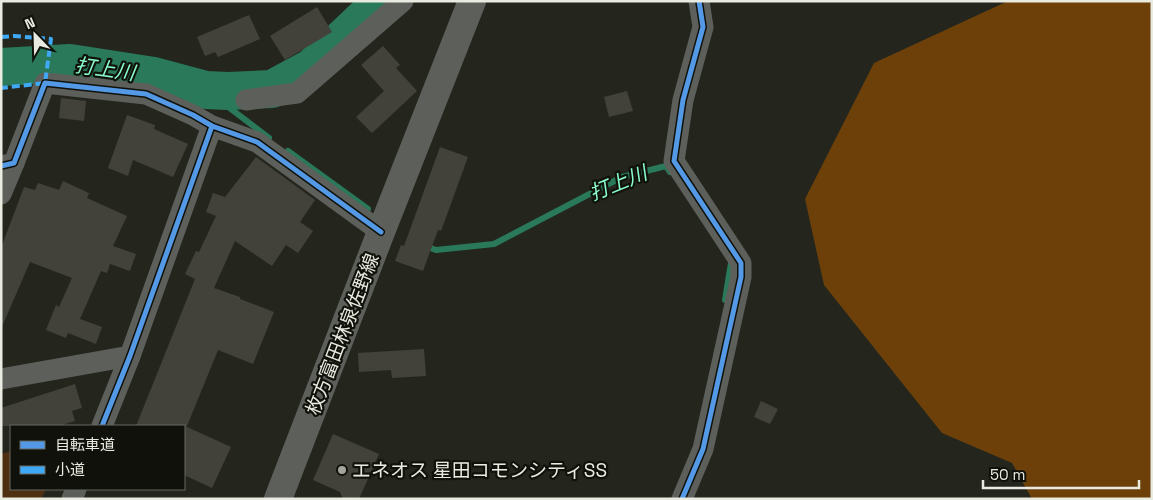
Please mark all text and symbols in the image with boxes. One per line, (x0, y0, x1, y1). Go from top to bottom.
north arrow (10, 10, 60, 60)
text: N (22, 13, 38, 33)
water label: 打上川 (73, 52, 138, 86)
water label: 打上川 (585, 159, 653, 206)
street label: 枚方富田林泉佐野線 (300, 250, 385, 418)
legend (10, 425, 185, 490)
text: 自転車道 (55, 435, 115, 454)
place label: エネオス 星田コモンシティSS (352, 458, 607, 483)
scale bar (983, 458, 1139, 490)
text: 小道 (55, 460, 85, 479)
marker: エネオス 星田コモンシティSS (336, 464, 348, 476)
text: 50 m (990, 465, 1025, 484)

